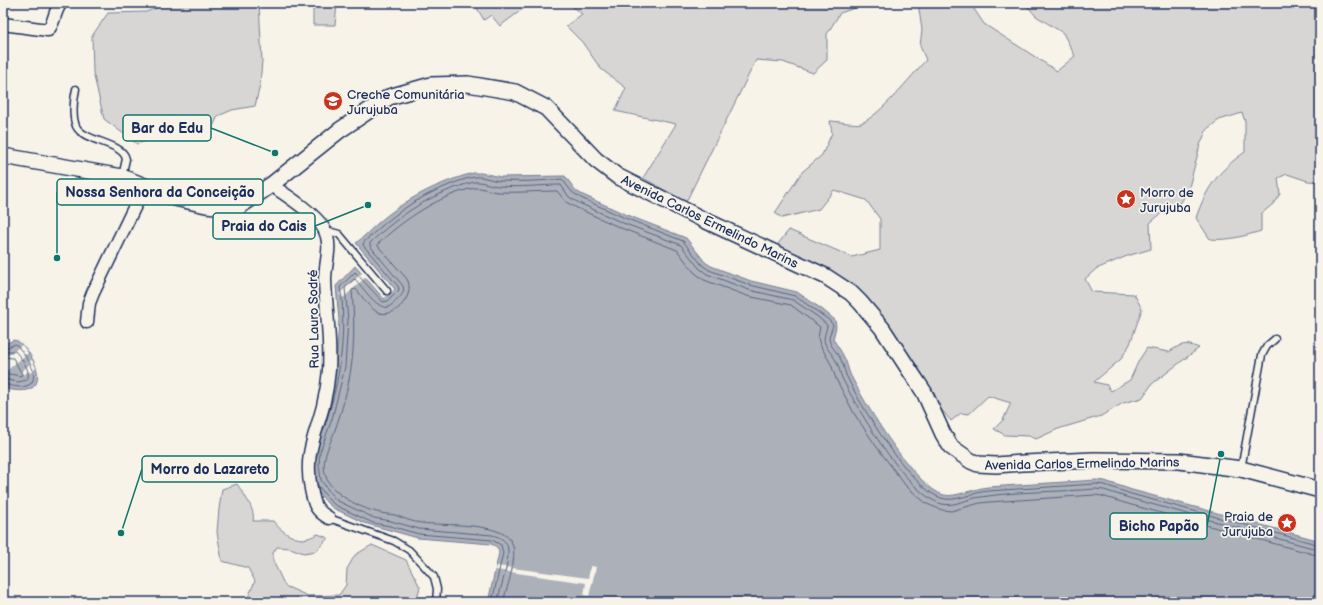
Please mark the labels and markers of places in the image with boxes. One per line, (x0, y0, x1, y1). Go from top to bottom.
place label: Creche Comunitária Jurujuba (347, 87, 465, 118)
school or university icon: Creche Comunitária Jurujuba (322, 90, 344, 112)
callout: Bar do Edu (123, 115, 211, 141)
callout: Nossa Senhora da Conceição (57, 179, 263, 205)
place label: Morro de Jurujuba (1140, 185, 1194, 216)
place icon: Morro de Jurujuba (1115, 188, 1137, 210)
callout: Praia do Cais (213, 213, 315, 239)
callout: Morro do Lazareto (142, 456, 277, 482)
place label: Praia de Jurujuba (1222, 509, 1273, 540)
place icon: Praia de Jurujuba (1276, 512, 1298, 534)
callout: Bicho Papão (1110, 513, 1207, 539)

